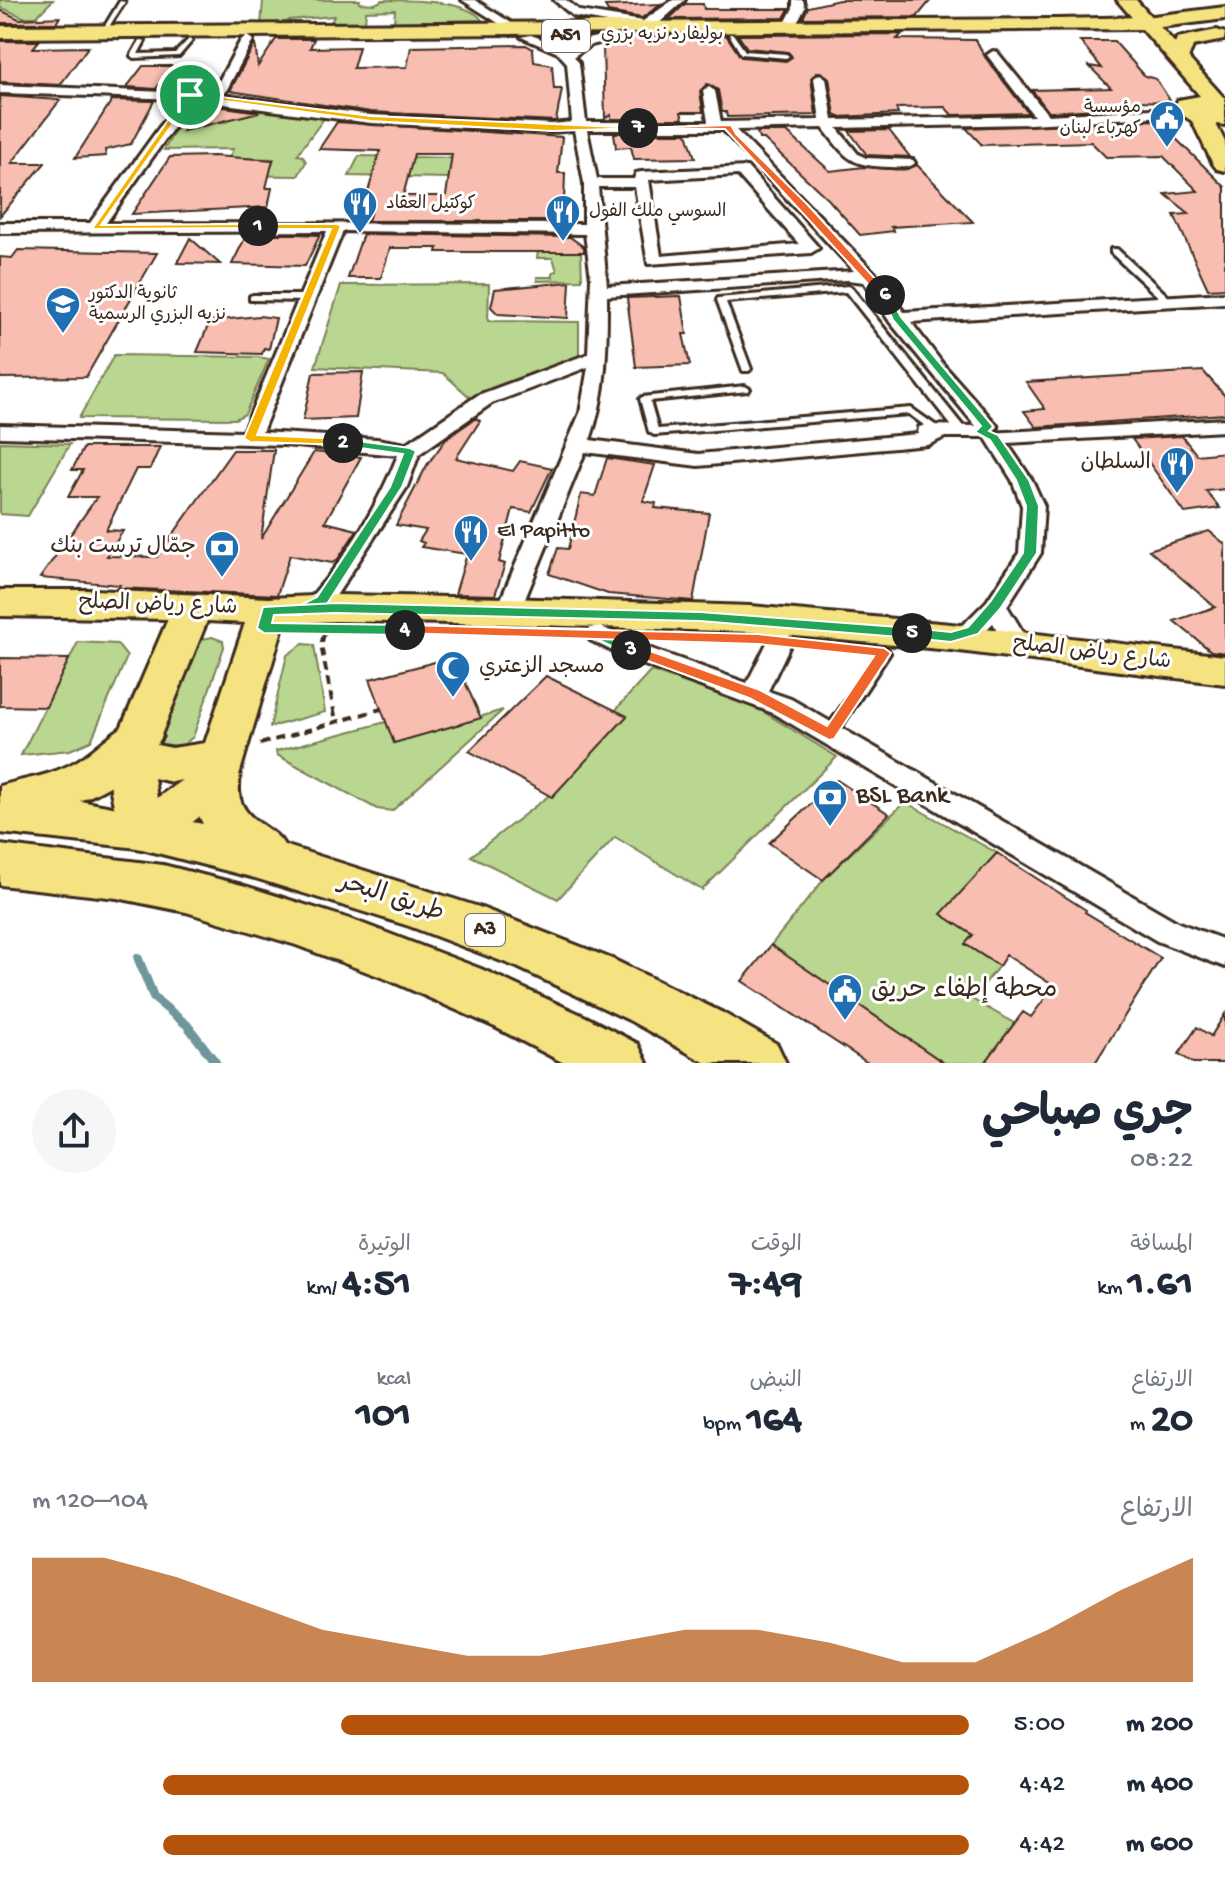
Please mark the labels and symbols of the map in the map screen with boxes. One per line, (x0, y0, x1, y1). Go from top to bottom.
road number: A51 (542, 20, 590, 52)
street label: بوليفارد نزيه بزري (601, 25, 723, 46)
pin (156, 61, 224, 129)
place label: مؤسسة كهرباء لبنان (1060, 98, 1141, 140)
public building icon: مؤسسة كهرباء لبنان (1148, 99, 1186, 149)
pin: 7 (618, 108, 658, 148)
restaurant icon: كوكتيل العقاد (341, 185, 379, 235)
restaurant icon: السوسي ملك الفول (544, 193, 582, 243)
place label: كوكتيل العقاد (386, 194, 476, 215)
place label: السوسي ملك الفول (589, 202, 726, 226)
pin: 1 (238, 206, 278, 246)
pin: 6 (865, 275, 905, 315)
place label: ثانوية الدكتور نزيه البزري الرسمية (87, 284, 226, 326)
school or university icon: ثانوية الدكتور نزيه البزري الرسمية (44, 285, 82, 335)
pin: 2 (323, 423, 363, 463)
restaurant icon: السلطان (1158, 445, 1196, 495)
place label: السلطان (1080, 451, 1151, 477)
restaurant icon: El Papitto (452, 513, 490, 563)
place label: El Papitto (497, 519, 590, 545)
bank icon: جمّال ترست بنك (203, 529, 241, 579)
place label: جمّال ترست بنك (50, 535, 196, 561)
street label: شارع رياض الصلح (78, 590, 238, 622)
pin: 4 (385, 610, 425, 650)
pin: 5 (892, 613, 932, 653)
pin: 3 (611, 630, 651, 670)
street label: شارع رياض الصلح (1012, 631, 1172, 677)
mosque icon: مسجد الزعتري (434, 649, 472, 699)
place label: مسجد الزعتري (479, 655, 605, 681)
bank icon: BSL Bank (811, 778, 849, 828)
place label: BSL Bank (855, 782, 951, 813)
street label: طريق البحر (332, 867, 448, 931)
road number: A3 (465, 914, 505, 946)
public building icon: محطة إطفاء حريق (826, 972, 864, 1022)
place label: محطة إطفاء حريق (871, 976, 1057, 1007)

